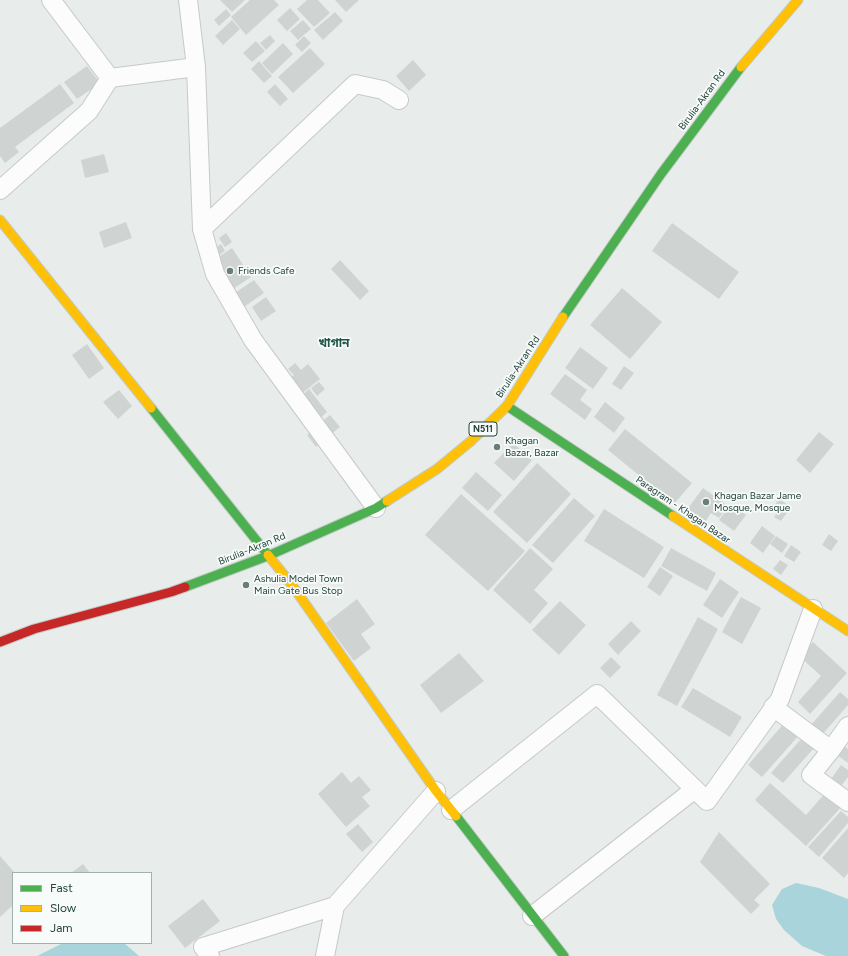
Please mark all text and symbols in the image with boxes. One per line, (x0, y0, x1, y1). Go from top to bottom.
street label: Birulia-Akran Rd (676, 68, 728, 132)
place label: Friends Cafe (238, 265, 294, 277)
marker: Friends Cafe (225, 266, 235, 276)
street label: Birulia-Akran Rd (494, 334, 542, 400)
district label: খাগান (318, 336, 350, 350)
road number: N511 (469, 422, 497, 436)
place label: Khagan Bazar, Bazar (505, 435, 559, 458)
marker: Khagan Bazar, Bazar (492, 442, 502, 452)
street label: Paragram - Khagan Bazar (633, 474, 733, 546)
place label: Khagan Bazar Jame Mosque, Mosque (714, 490, 801, 514)
marker: Khagan Bazar Jame Mosque, Mosque (701, 497, 711, 507)
street label: Birulia-Akran Rd (217, 530, 287, 568)
place label: Ashulia Model Town Main Gate Bus Stop (254, 573, 343, 596)
marker: Ashulia Model Town Main Gate Bus Stop (241, 580, 251, 590)
legend (12, 872, 152, 944)
text: Fast (50, 881, 73, 895)
text: Slow (50, 901, 76, 915)
text: Jam (50, 921, 73, 935)

